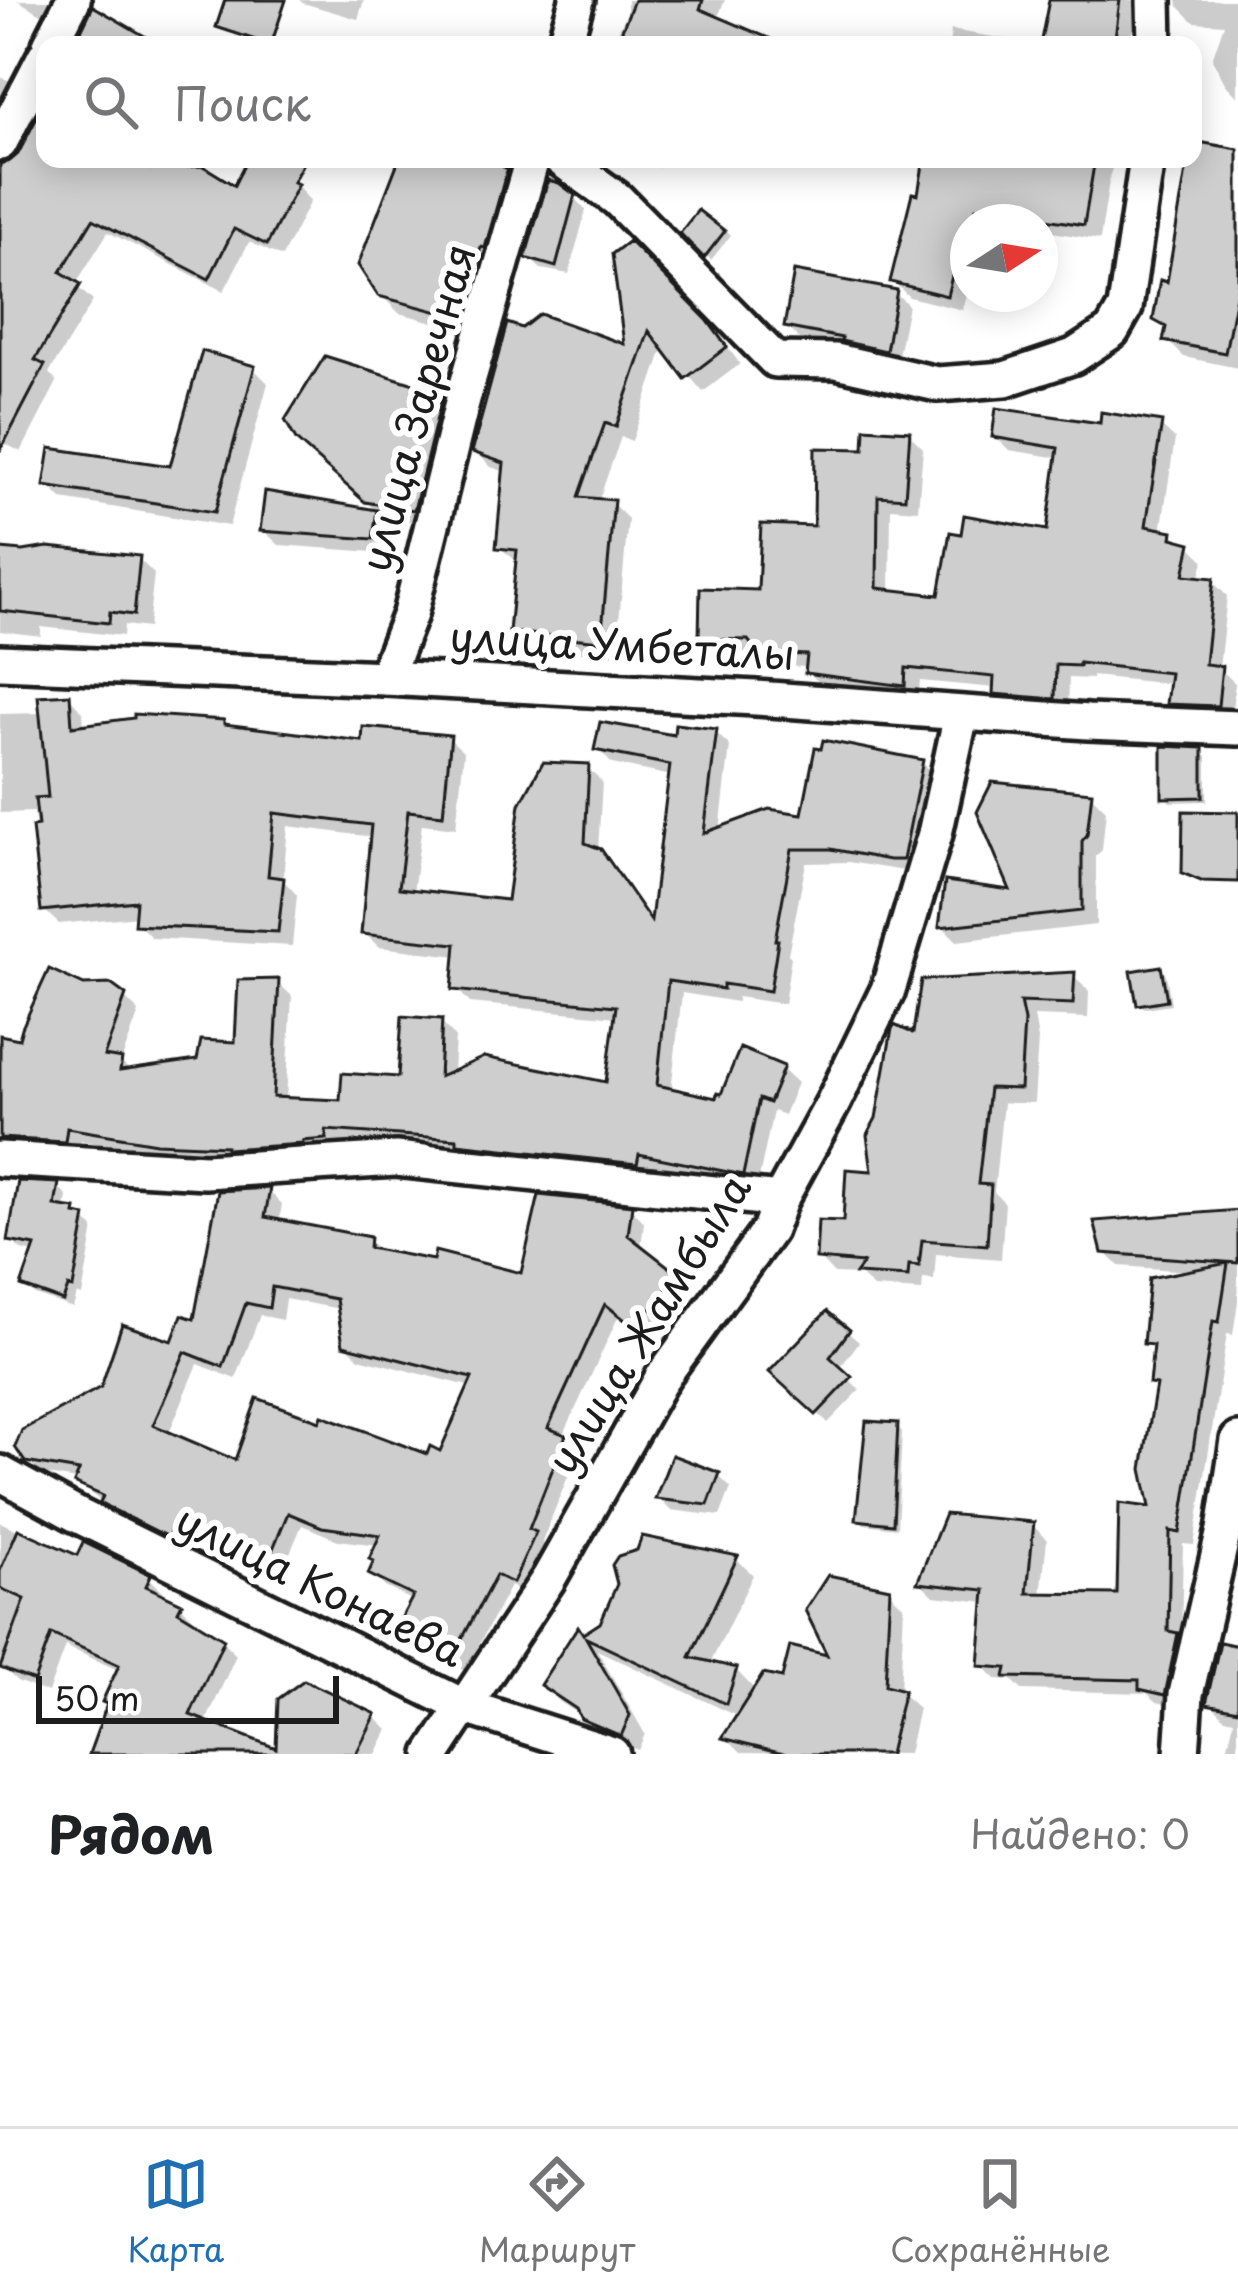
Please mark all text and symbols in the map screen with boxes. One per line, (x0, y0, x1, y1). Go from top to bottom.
search box (36, 36, 1202, 168)
text: Поиск (174, 68, 311, 136)
icon: search (78, 69, 144, 135)
north arrow (950, 204, 1058, 312)
street label: улица Заречная (342, 237, 490, 578)
street label: улица Умбеталы (448, 603, 796, 684)
street label: улица Жамбыла (529, 1160, 765, 1485)
street label: улица Конаева (166, 1487, 476, 1681)
scale bar (36, 1670, 339, 1723)
text: 50 m (54, 1672, 140, 1722)
text: Рядом (48, 1794, 214, 1871)
text: Найдено: 0 (970, 1803, 1190, 1862)
tab: Карта (127, 2151, 224, 2273)
tab: Маршрут (479, 2151, 635, 2273)
tab: Сохранённые (890, 2151, 1111, 2273)

